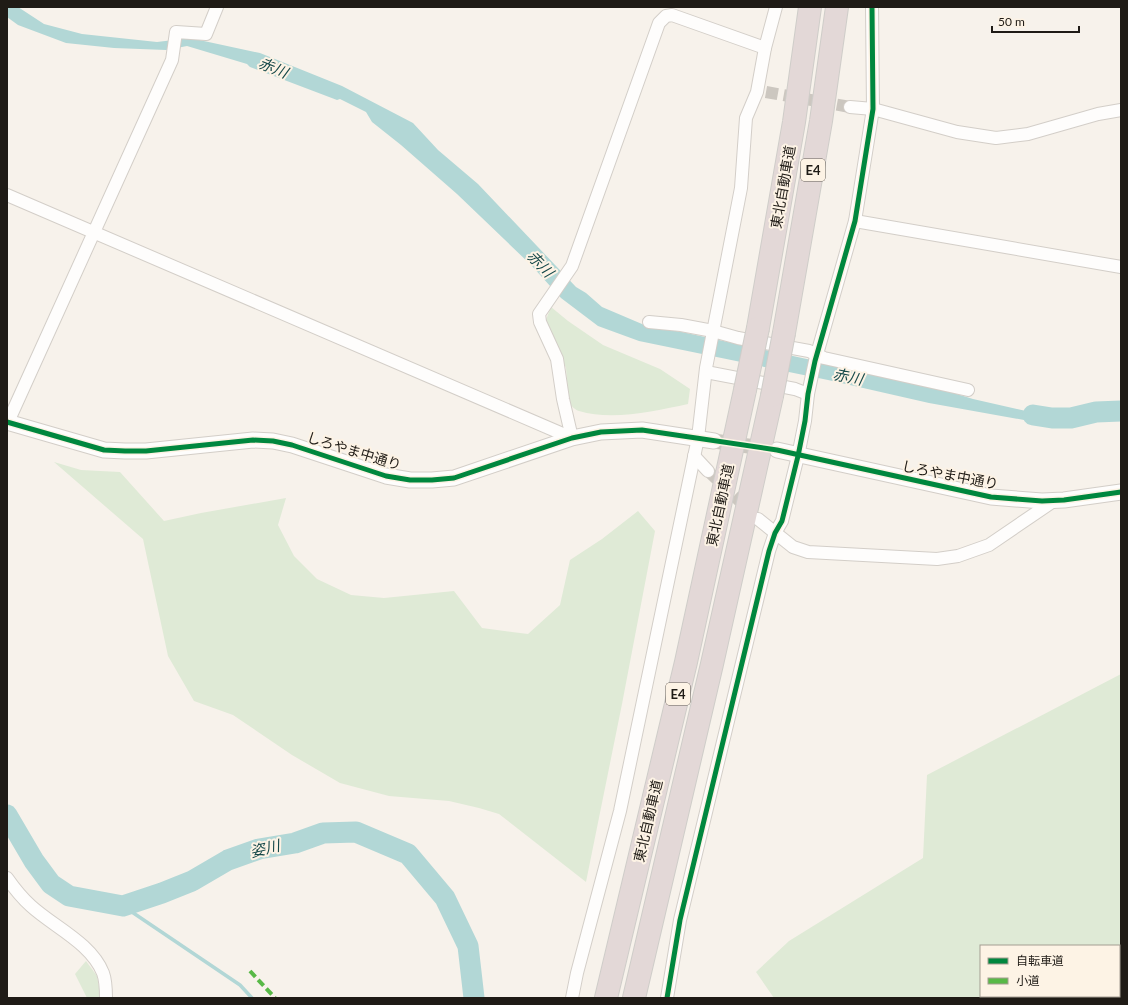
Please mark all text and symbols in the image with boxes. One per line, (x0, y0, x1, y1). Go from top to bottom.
scale bar (992, 8, 1079, 34)
text: 50 m (998, 14, 1025, 29)
water label: 赤川 (256, 53, 293, 82)
street label: 東北自動車道 (767, 144, 798, 230)
road number: E4 (801, 159, 825, 181)
water label: 赤川 (524, 246, 559, 282)
water label: 赤川 (832, 364, 867, 388)
street label: しろやま中通り (305, 428, 403, 473)
street label: しろやま中通り (900, 457, 1000, 492)
street label: 東北自動車道 (702, 462, 737, 548)
road number: E4 (666, 683, 690, 705)
street label: 東北自動車道 (630, 778, 665, 864)
water label: 姿川 (248, 835, 283, 860)
legend (980, 945, 1120, 997)
text: 自転車道 (1016, 953, 1064, 968)
text: 小道 (1016, 973, 1040, 988)

